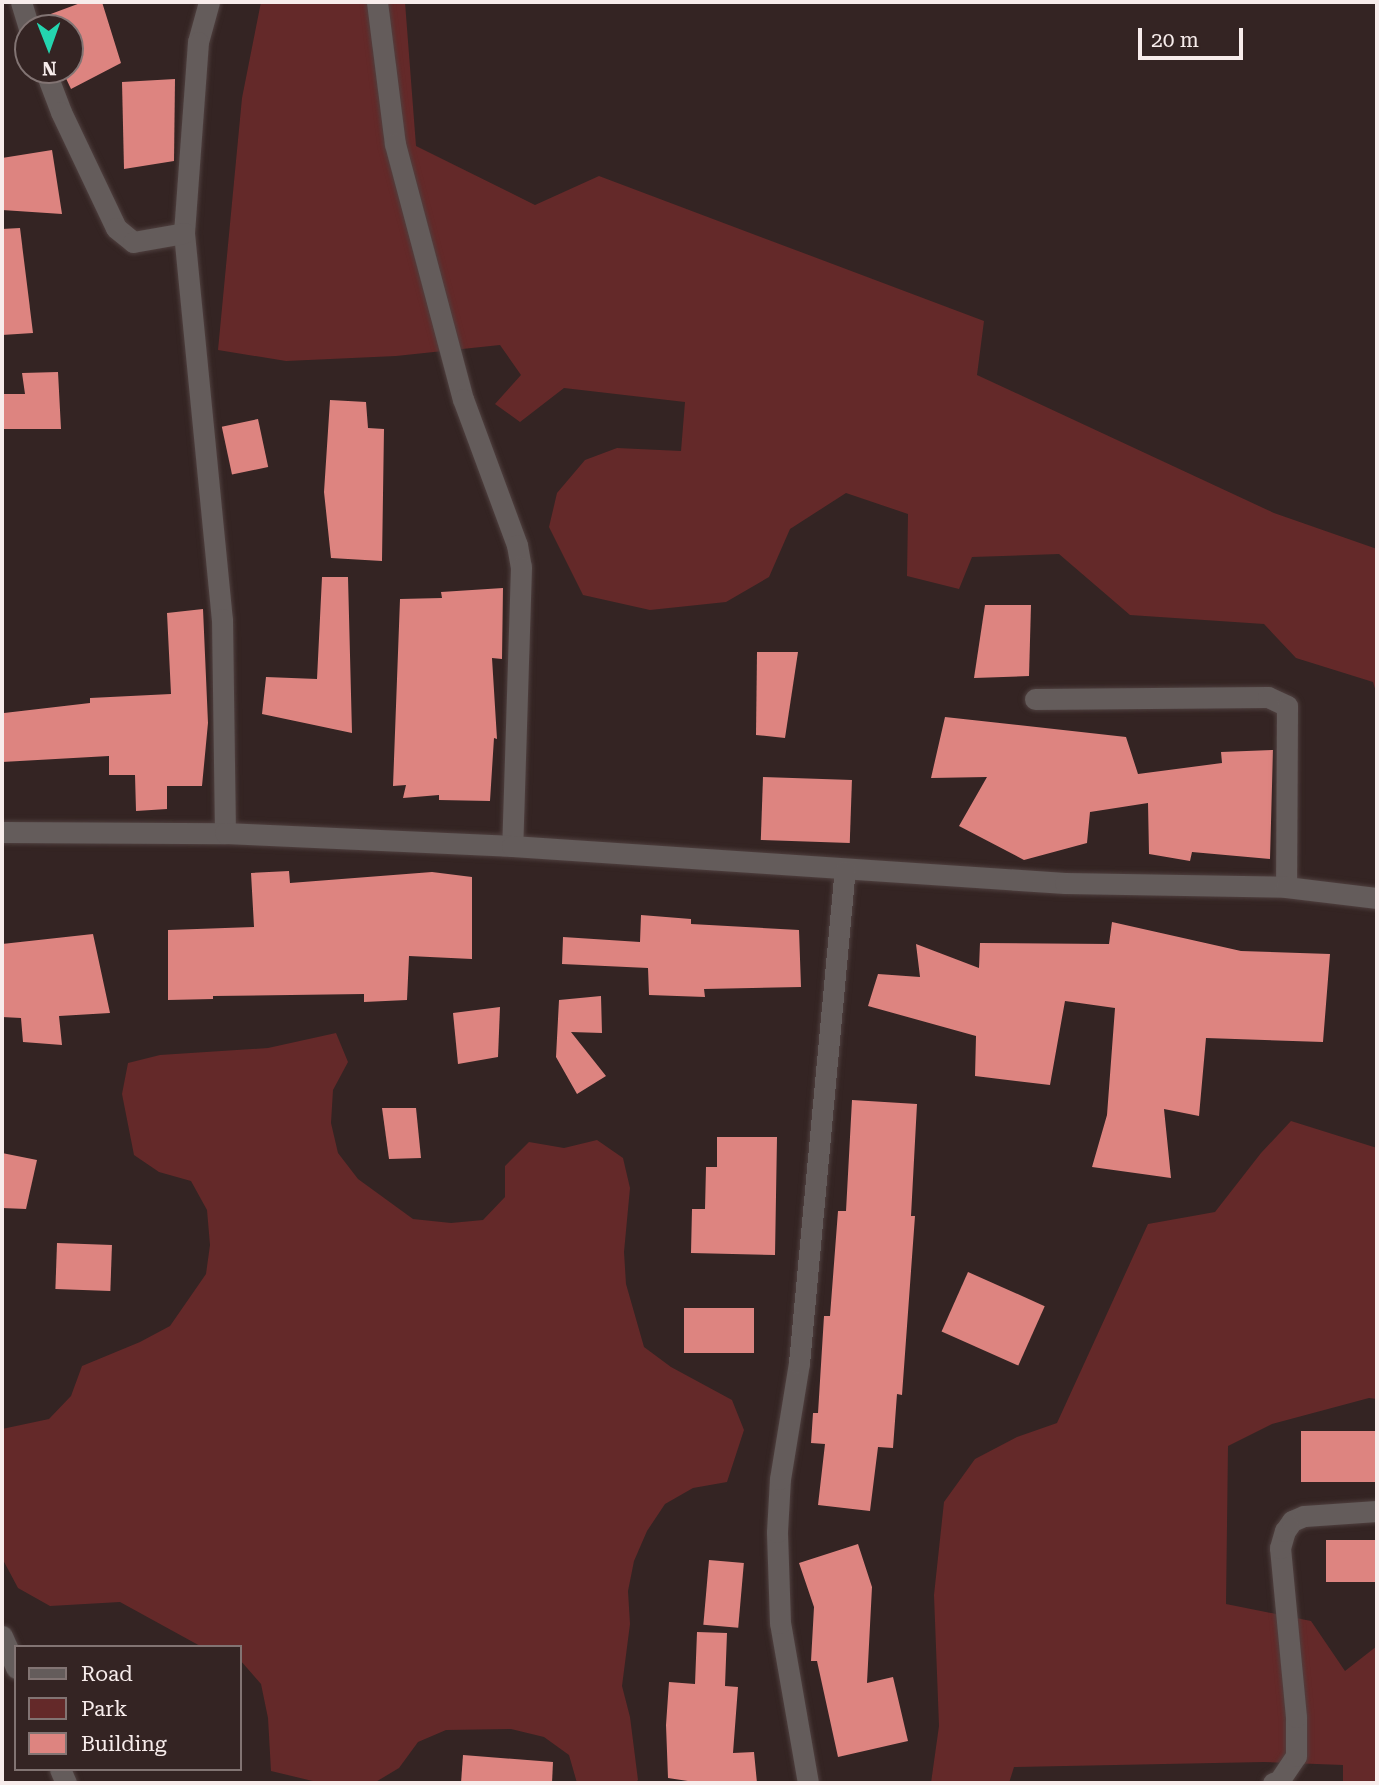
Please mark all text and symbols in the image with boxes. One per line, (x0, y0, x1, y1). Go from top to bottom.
north arrow (14, 14, 84, 84)
scale bar (1141, 14, 1246, 58)
text: 20 m (1151, 28, 1199, 52)
text: N (42, 57, 57, 80)
legend (14, 1645, 242, 1771)
text: Road (81, 1662, 133, 1686)
text: Park (81, 1697, 127, 1721)
text: Building (81, 1732, 167, 1756)

